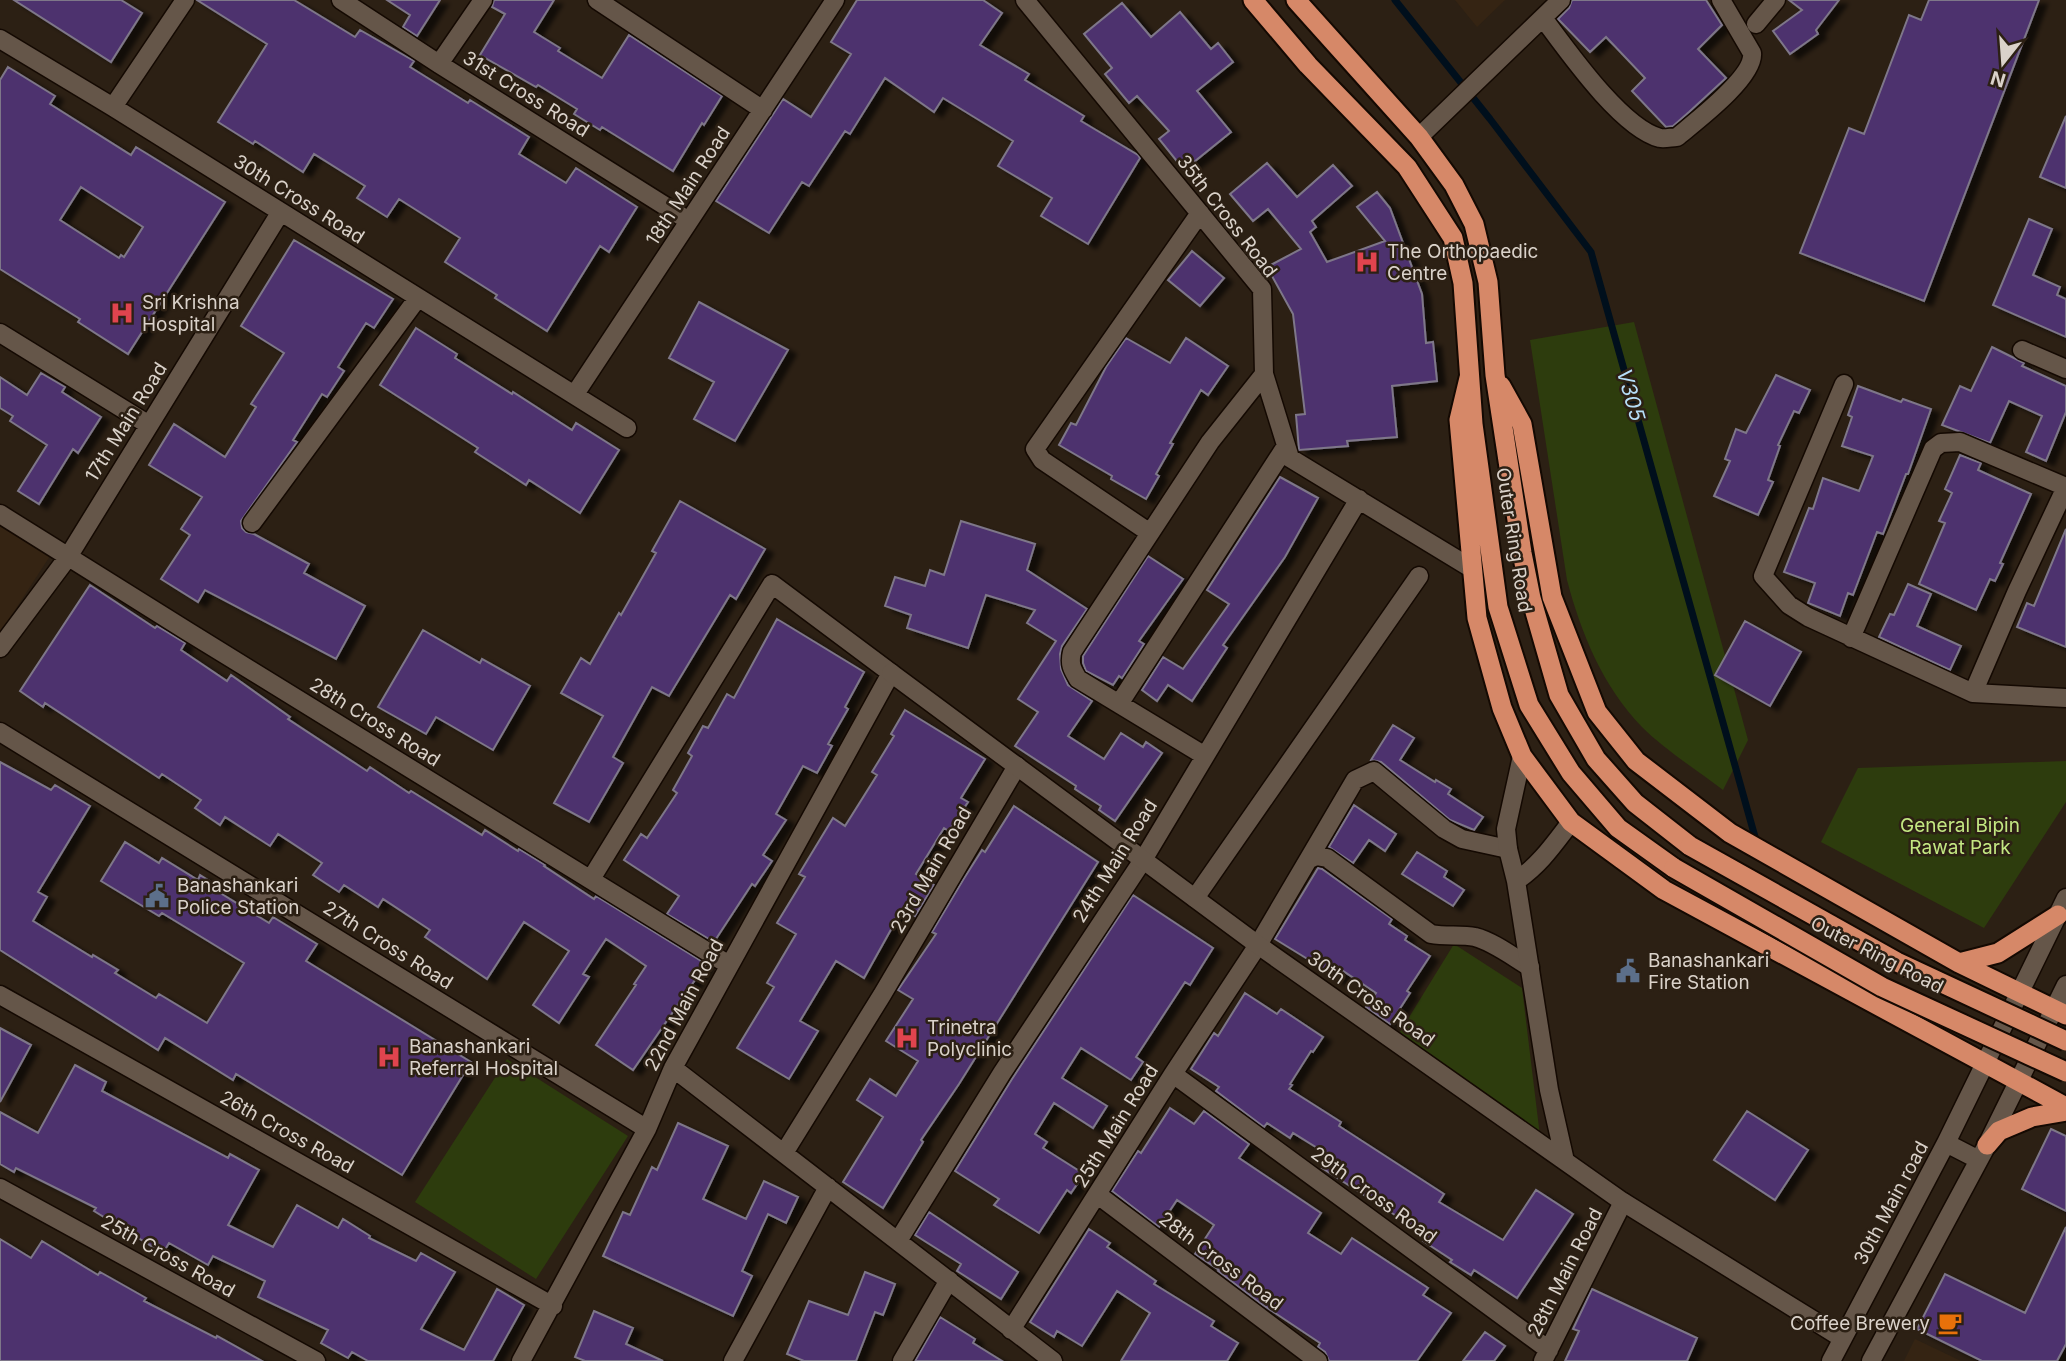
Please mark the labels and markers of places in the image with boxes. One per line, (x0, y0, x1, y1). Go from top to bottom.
place label: The Orthopaedic Centre (1387, 240, 1538, 285)
hospital icon: The Orthopaedic Centre (1353, 248, 1381, 276)
place label: Sri Krishna Hospital (142, 291, 240, 336)
hospital icon: Sri Krishna Hospital (108, 299, 136, 327)
place label: Banashankari Police Station (177, 874, 300, 919)
public building icon: Banashankari Police Station (143, 882, 171, 910)
place label: Banashankari Fire Station (1648, 949, 1769, 994)
public building icon: Banashankari Fire Station (1614, 957, 1642, 985)
place label: Trinetra Polyclinic (927, 1016, 1012, 1061)
hospital icon: Trinetra Polyclinic (893, 1024, 921, 1052)
place label: Banashankari Referral Hospital (409, 1035, 558, 1080)
hospital icon: Banashankari Referral Hospital (375, 1043, 403, 1071)
cafe icon: Coffee Brewery (1936, 1309, 1964, 1337)
place label: Coffee Brewery (1790, 1312, 1930, 1335)

